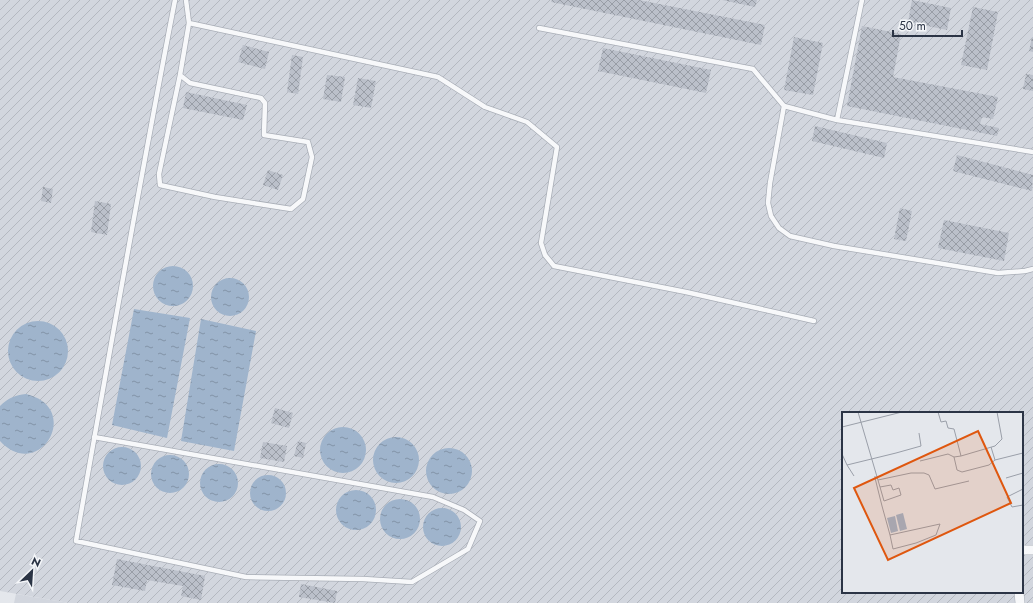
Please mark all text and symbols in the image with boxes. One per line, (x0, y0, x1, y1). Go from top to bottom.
scale bar (893, 12, 962, 38)
text: 50 m (899, 17, 926, 35)
inset map (842, 412, 1023, 593)
north arrow (12, 551, 52, 591)
text: N (29, 553, 44, 571)

